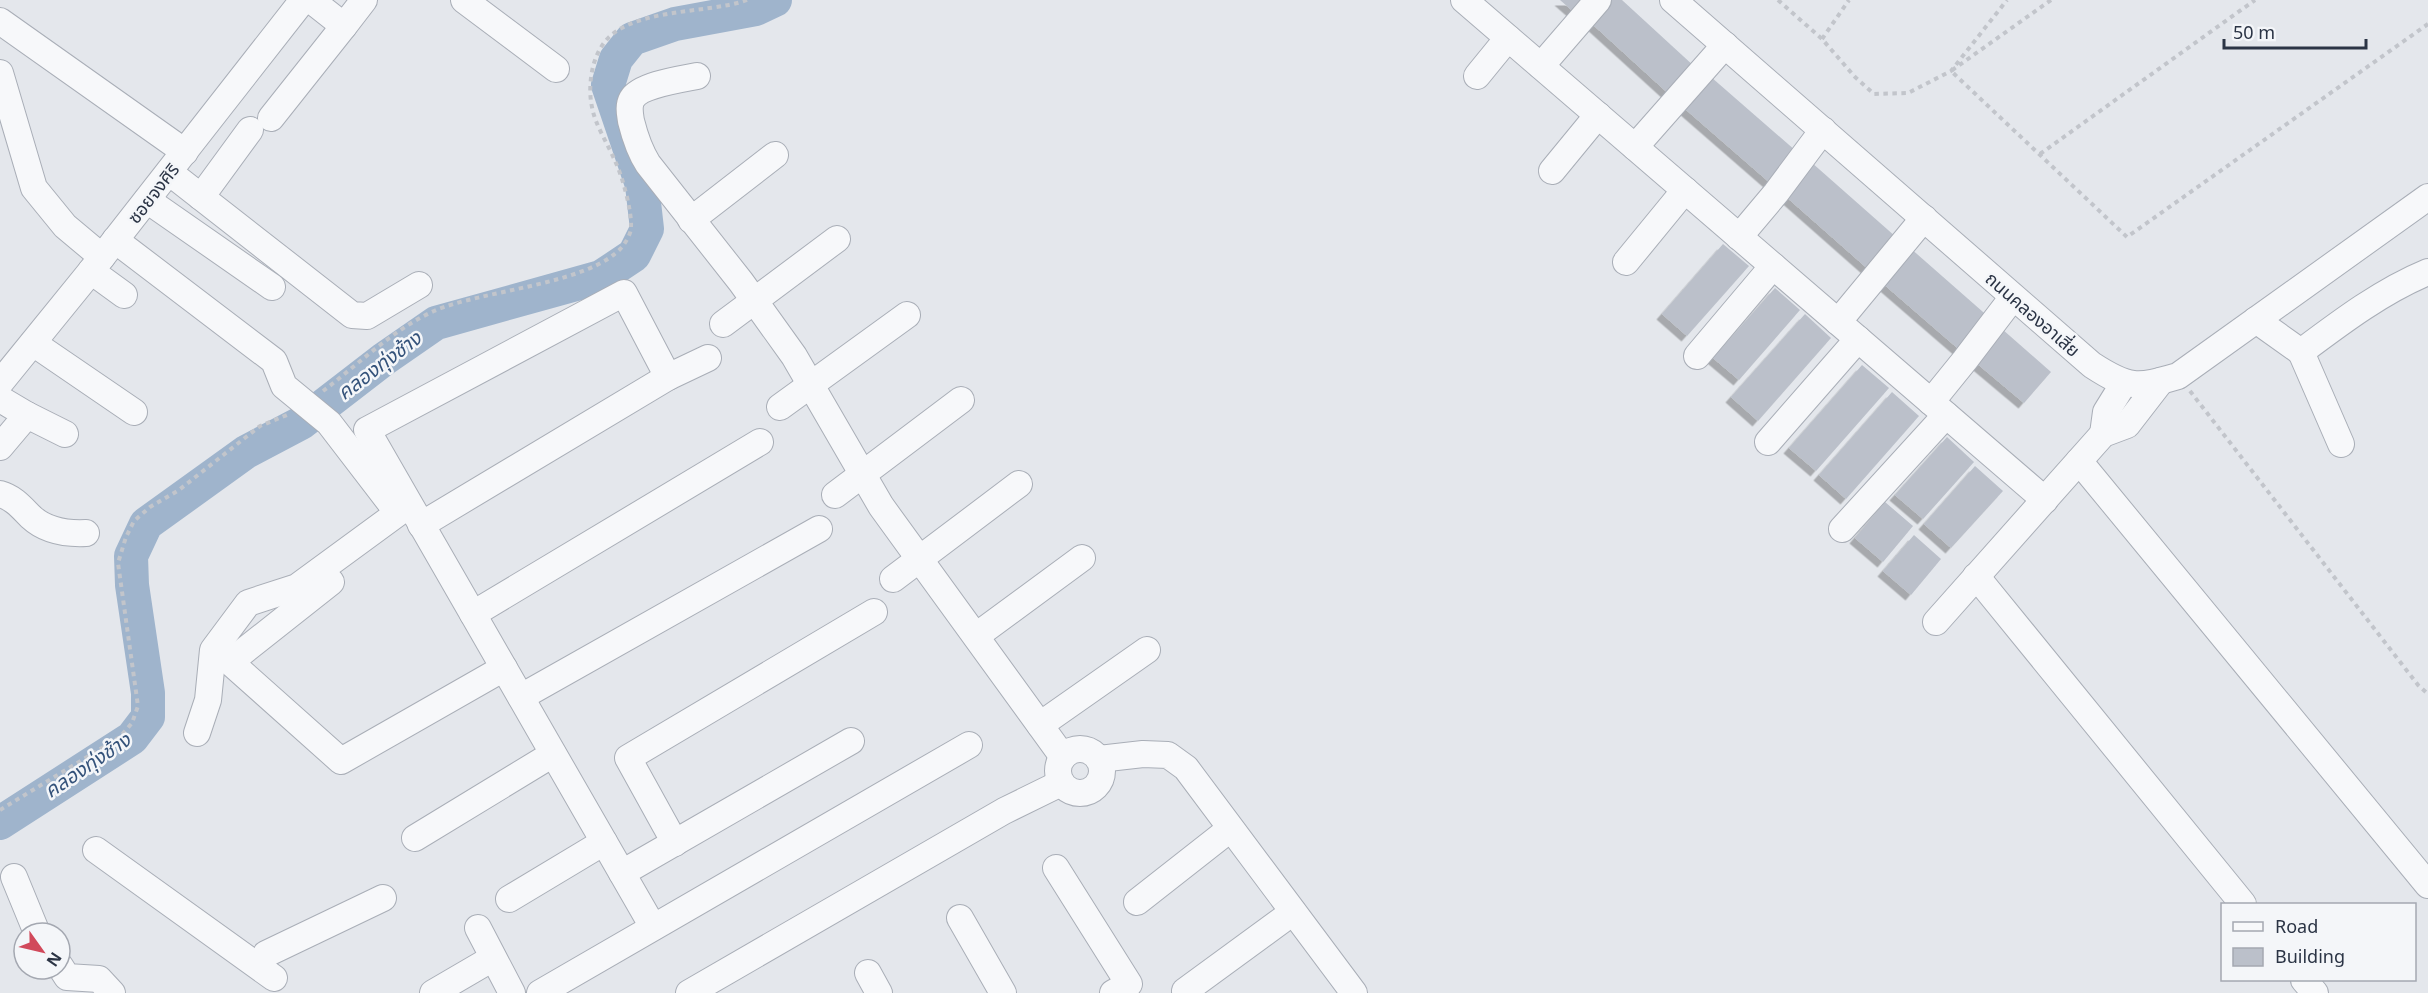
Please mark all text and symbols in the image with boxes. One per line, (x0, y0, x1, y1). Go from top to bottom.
scale bar (2224, 12, 2366, 50)
text: 50 m (2233, 20, 2275, 44)
street label: ซอยจงศิริ (122, 158, 184, 228)
street label: ถนนคลองอาเสี่ย (1981, 266, 2085, 362)
water label: คลองทุ่งช้าง (331, 324, 428, 405)
water label: คลองทุ่งช้าง (39, 726, 137, 804)
legend (2221, 903, 2416, 981)
text: Road (2275, 914, 2318, 938)
north arrow (12, 921, 72, 981)
text: Building (2275, 944, 2345, 968)
text: N (42, 948, 67, 971)

